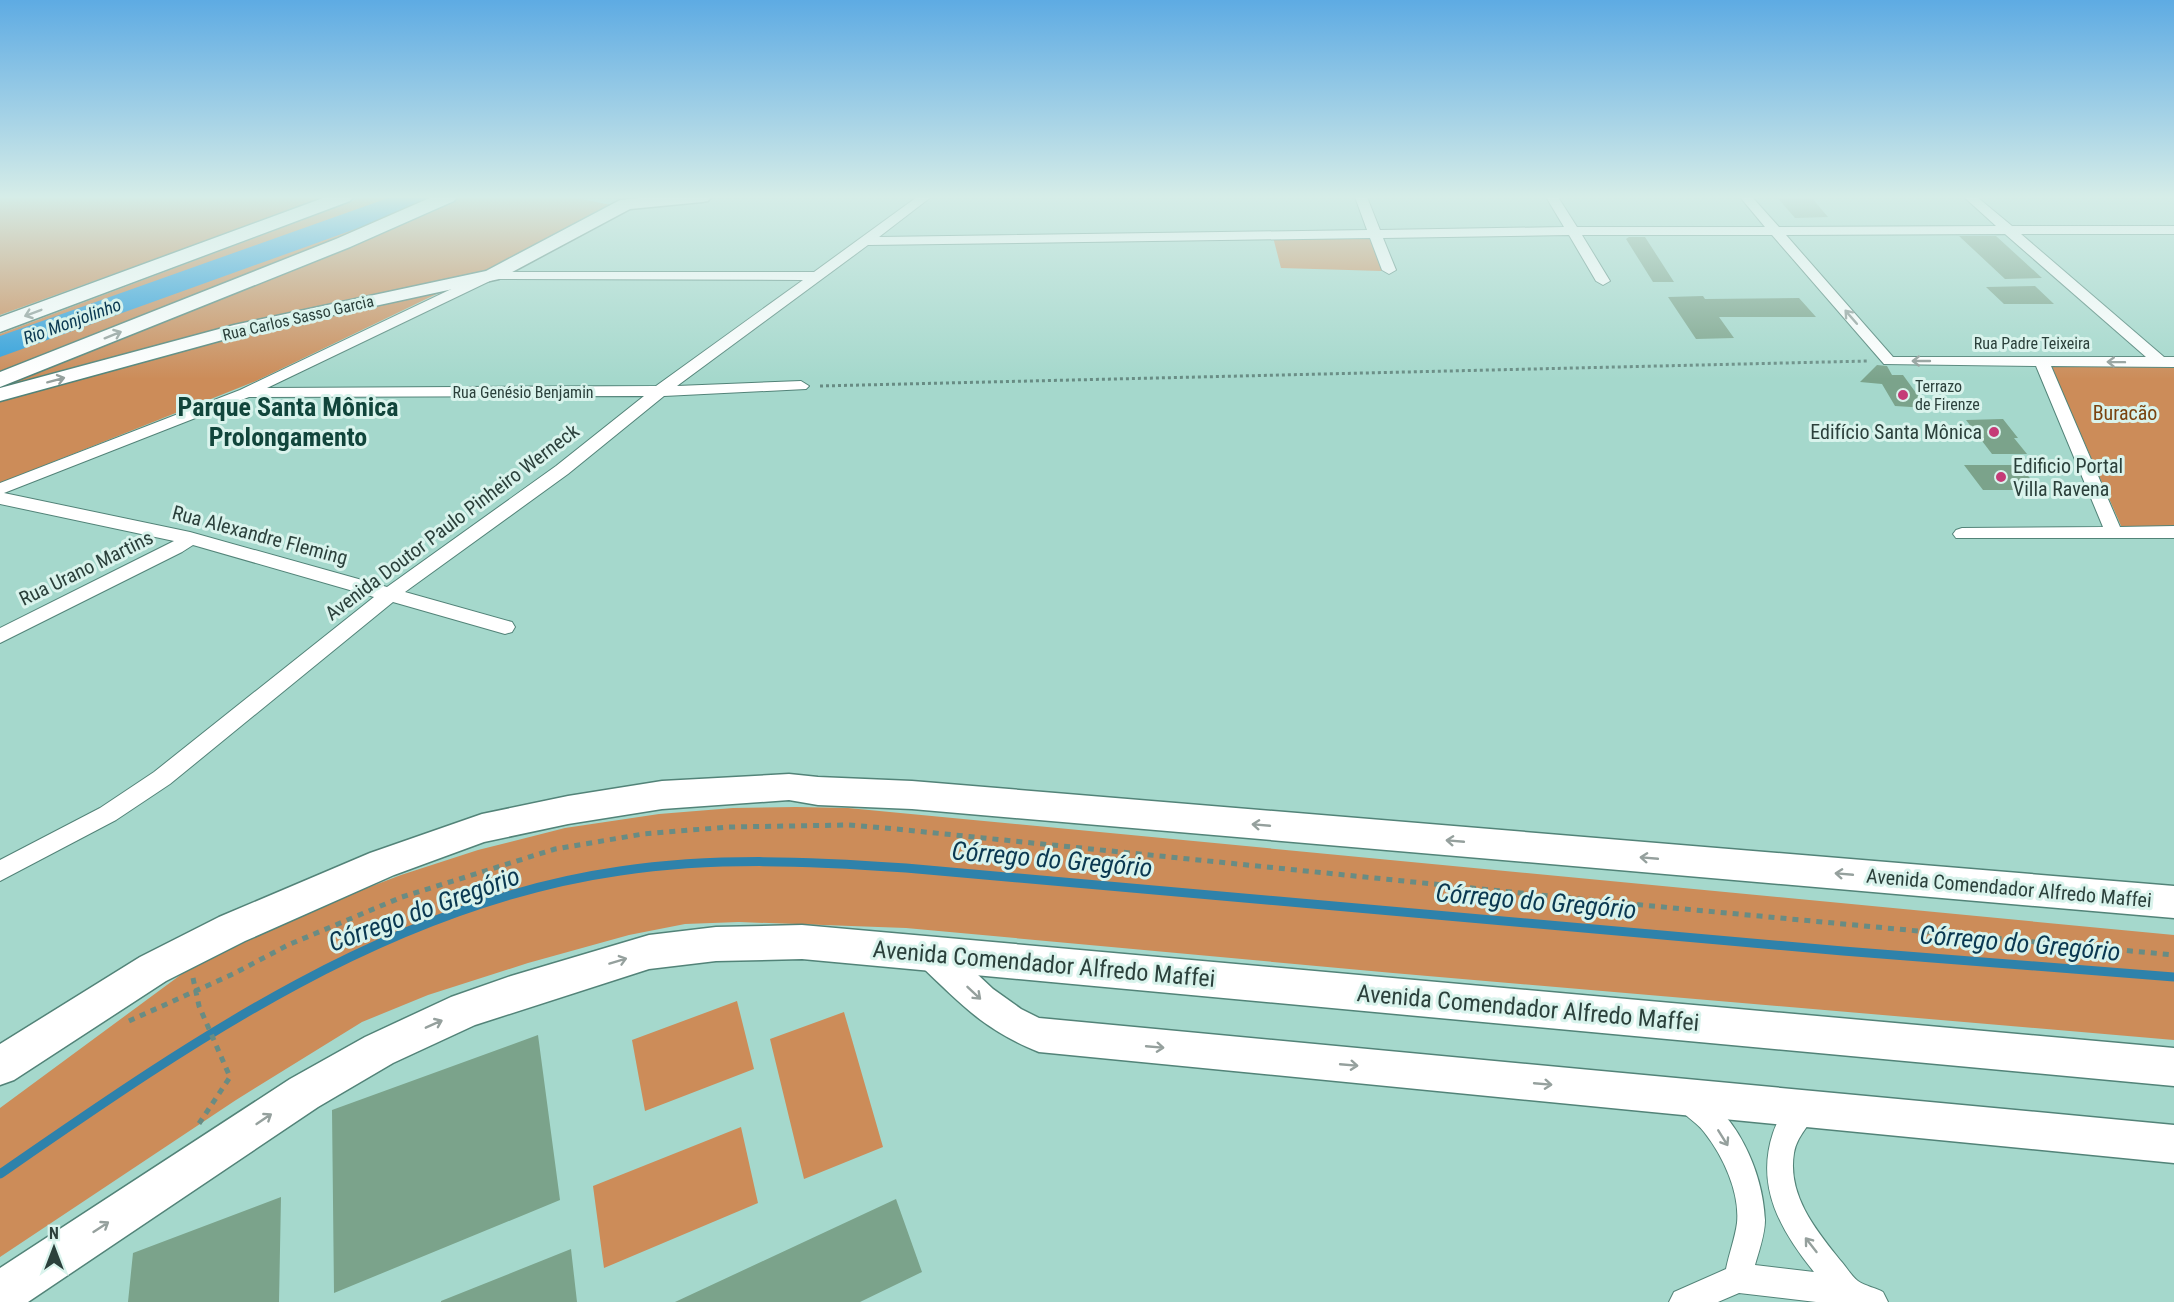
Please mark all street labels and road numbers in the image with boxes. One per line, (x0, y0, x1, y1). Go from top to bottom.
street label: Rua Carlos Sasso Garcia (221, 291, 375, 345)
street label: Rua Padre Teixeira (1974, 334, 2090, 353)
street label: Rua Genésio Benjamin (452, 383, 594, 402)
street label: Avenida Doutor Paulo Pinheiro Werneck (320, 419, 584, 625)
street label: Rua Alexandre Fleming (170, 500, 350, 570)
street label: Rua Urano Martins (15, 525, 157, 611)
street label: Avenida Comendador Alfredo Maffei (1865, 864, 2153, 912)
street label: Avenida Comendador Alfredo Maffei (872, 935, 1216, 993)
street label: Avenida Comendador Alfredo Maffei (1356, 979, 1700, 1037)

